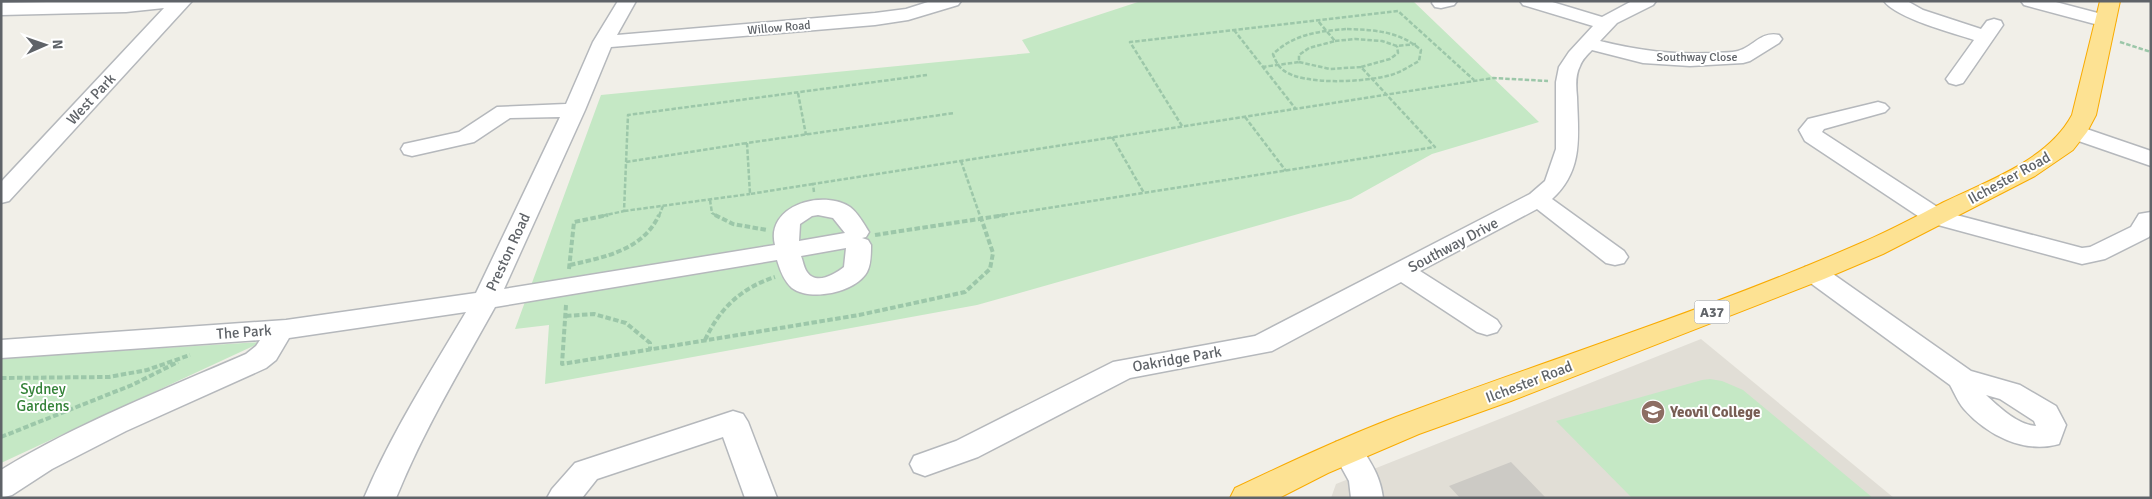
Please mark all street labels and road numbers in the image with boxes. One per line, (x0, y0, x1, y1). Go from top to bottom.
street label: Willow Road (747, 18, 811, 38)
street label: Southway Close (1657, 50, 1737, 65)
street label: West Park (63, 69, 120, 128)
street label: Ilchester Road (1965, 148, 2053, 208)
street label: Preston Road (482, 210, 534, 294)
street label: Southway Drive (1405, 214, 1501, 276)
road number: A37 (1694, 300, 1730, 324)
street label: The Park (216, 321, 273, 343)
street label: Oakridge Park (1131, 342, 1223, 376)
street label: Ilchester Road (1483, 357, 1575, 407)

